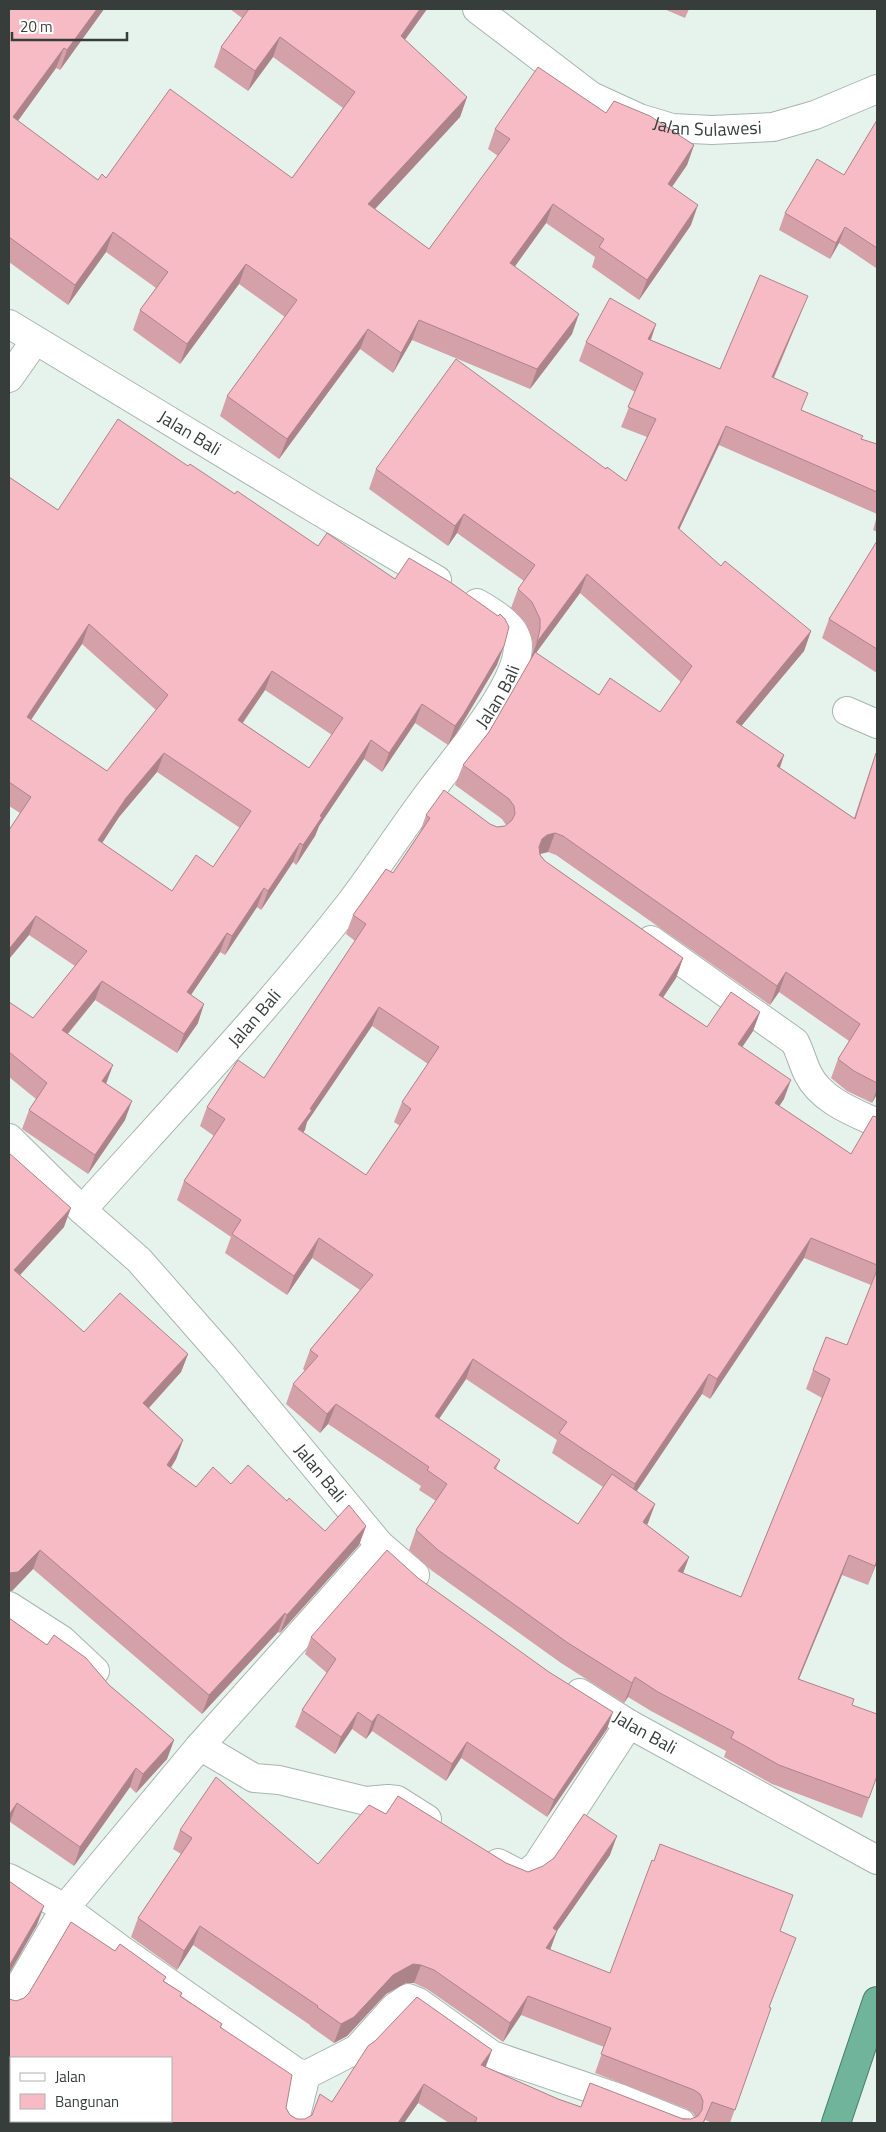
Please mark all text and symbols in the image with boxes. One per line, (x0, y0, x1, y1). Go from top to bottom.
scale bar (12, 10, 128, 42)
text: 20 m (20, 15, 53, 38)
street label: Jalan Sulawesi (650, 109, 762, 143)
street label: Jalan Bali (153, 403, 227, 462)
street label: Jalan Bali (469, 661, 526, 734)
street label: Jalan Bali (221, 983, 287, 1053)
street label: Jalan Bali (288, 1437, 353, 1508)
street label: Jalan Bali (608, 1703, 682, 1761)
legend (10, 2057, 172, 2122)
text: Jalan (55, 2065, 86, 2088)
text: Bangunan (55, 2090, 119, 2113)

